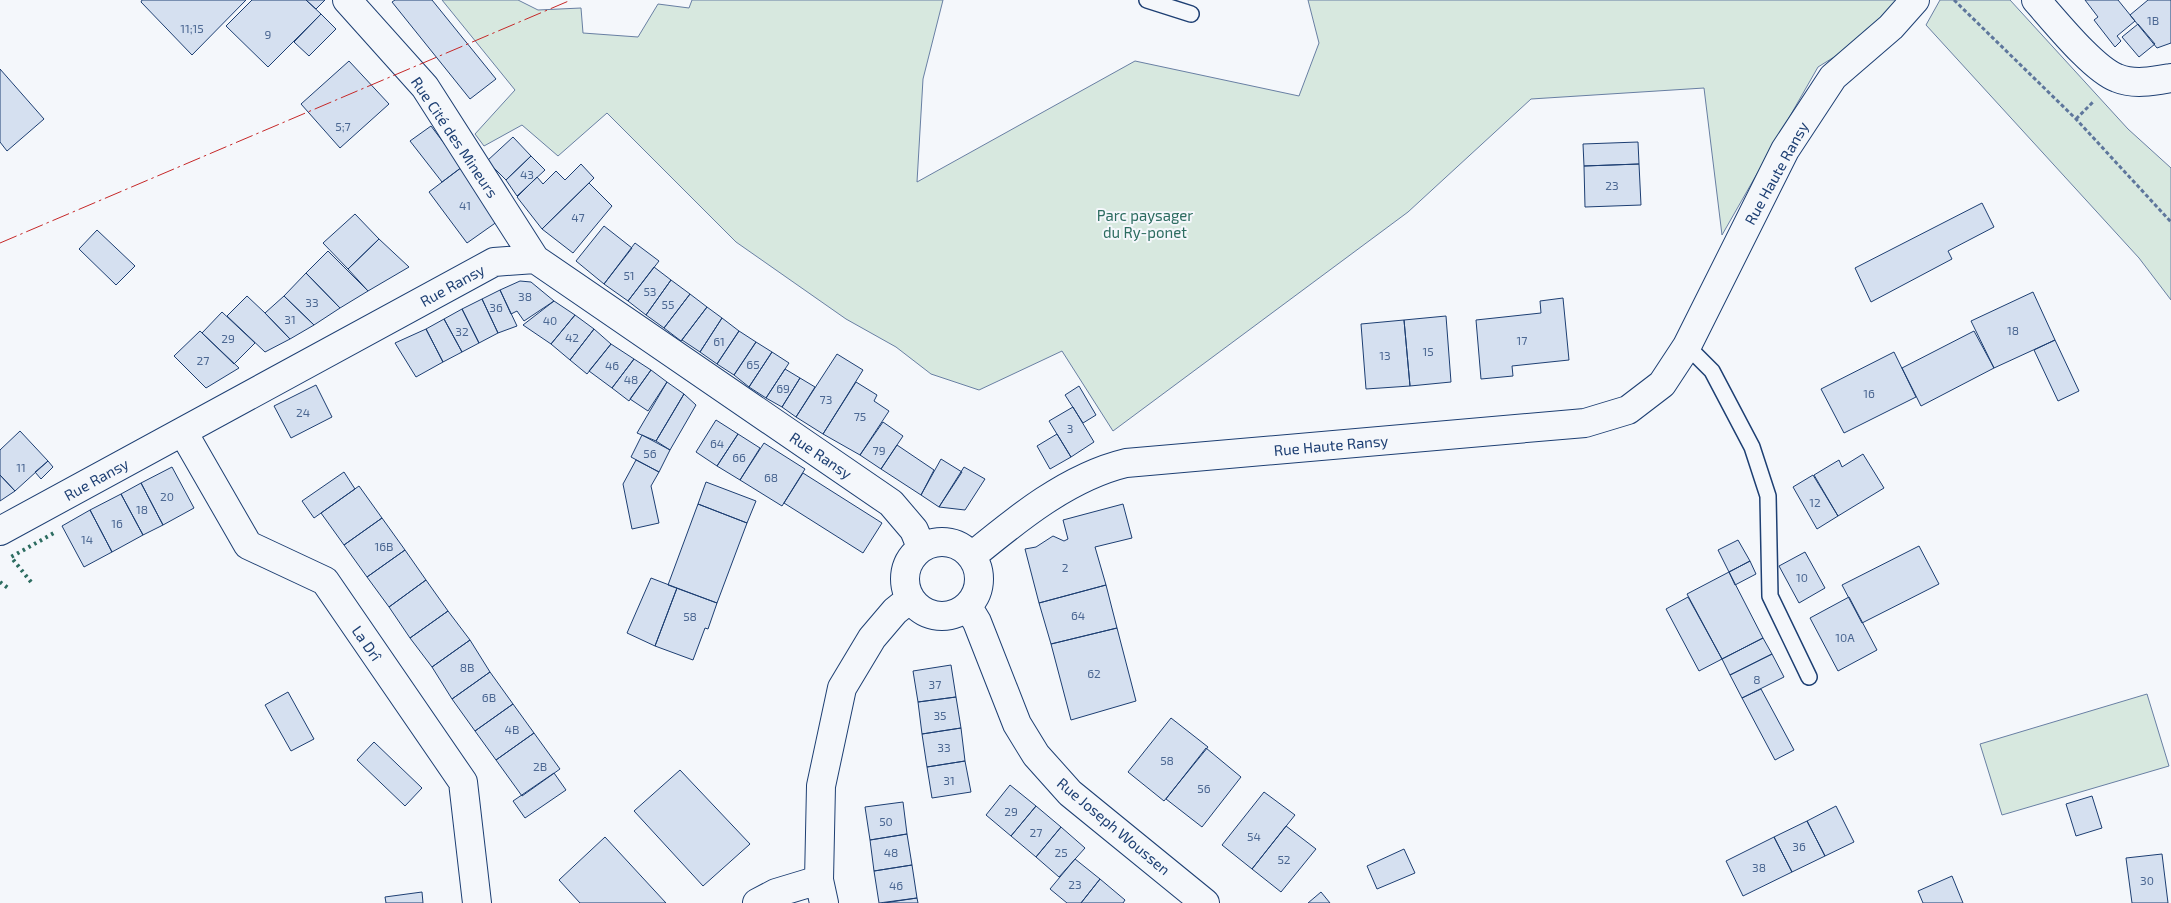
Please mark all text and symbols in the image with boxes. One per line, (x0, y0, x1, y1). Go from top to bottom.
house number: 1B (2147, 13, 2159, 27)
house number: 11;15 (180, 21, 204, 35)
house number: 9 (265, 27, 272, 41)
street label: Rue Cité des Mineurs (408, 73, 502, 201)
street label: Rue Haute Ransy (1740, 118, 1812, 228)
house number: 5;7 (335, 119, 351, 133)
house number: 43 (520, 167, 534, 181)
house number: 23 (1605, 178, 1619, 192)
house number: 41 (459, 198, 471, 212)
park label: Parc paysager du Ry-ponet (1097, 206, 1193, 241)
house number: 47 (571, 210, 585, 224)
street label: Rue Ransy (417, 260, 487, 310)
house number: 51 (623, 268, 635, 282)
house number: 53 (643, 284, 657, 298)
house number: 38 (518, 289, 532, 303)
house number: 33 (305, 295, 319, 309)
house number: 55 (662, 297, 674, 311)
house number: 36 (489, 300, 503, 314)
house number: 31 (284, 312, 296, 326)
house number: 40 (543, 313, 557, 327)
house number: 18 (2007, 323, 2019, 337)
house number: 32 (455, 324, 469, 338)
house number: 42 (565, 330, 579, 344)
house number: 29 (221, 331, 235, 345)
house number: 17 (1517, 333, 1527, 347)
house number: 61 (713, 334, 725, 348)
house number: 15 (1422, 344, 1434, 358)
house number: 13 (1379, 348, 1391, 362)
house number: 27 (197, 353, 209, 367)
house number: 65 (746, 357, 760, 371)
house number: 46 (605, 358, 619, 372)
house number: 48 (624, 372, 638, 386)
house number: 69 (776, 381, 790, 395)
house number: 16 (1863, 386, 1875, 400)
house number: 73 (820, 392, 832, 406)
house number: 24 (296, 405, 310, 419)
house number: 75 (854, 409, 866, 423)
house number: 3 (1067, 421, 1073, 435)
street label: Rue Ransy (787, 428, 855, 482)
street label: Rue Haute Ransy (1273, 431, 1389, 459)
house number: 64 (710, 436, 724, 450)
house number: 79 (872, 443, 886, 457)
house number: 56 (643, 446, 657, 460)
house number: 66 (732, 450, 746, 464)
street label: Rue Ransy (61, 454, 131, 504)
house number: 11 (16, 460, 26, 474)
house number: 68 (764, 470, 778, 484)
house number: 20 (160, 489, 174, 503)
house number: 12 (1809, 495, 1821, 509)
house number: 18 (136, 502, 148, 516)
house number: 16 (111, 516, 123, 530)
house number: 14 (81, 532, 93, 546)
house number: 16B (374, 539, 394, 553)
house number: 2 (1062, 560, 1069, 574)
house number: 10 (1796, 570, 1808, 584)
house number: 64 (1071, 608, 1085, 622)
house number: 58 (683, 609, 697, 623)
street label: La Drî (348, 622, 386, 665)
house number: 10A (1835, 630, 1855, 644)
house number: 8B (460, 660, 474, 674)
house number: 62 (1087, 666, 1101, 680)
house number: 8 (1753, 672, 1761, 686)
house number: 37 (929, 677, 941, 691)
house number: 6B (482, 690, 496, 704)
house number: 35 (933, 708, 947, 722)
house number: 4B (505, 722, 519, 736)
house number: 33 (937, 740, 951, 754)
house number: 58 (1160, 753, 1174, 767)
house number: 2B (533, 759, 547, 773)
house number: 31 (943, 773, 955, 787)
street label: Rue Joseph Woussen (1054, 774, 1174, 878)
house number: 56 (1197, 781, 1211, 795)
house number: 29 (1004, 804, 1018, 818)
house number: 50 (879, 814, 893, 828)
house number: 27 (1030, 825, 1042, 839)
house number: 54 (1247, 829, 1261, 843)
house number: 36 (1792, 839, 1806, 853)
house number: 48 (884, 845, 898, 859)
house number: 25 (1054, 845, 1068, 859)
house number: 52 (1277, 852, 1291, 866)
house number: 38 (1752, 860, 1766, 874)
house number: 30 (2140, 873, 2154, 887)
house number: 23 (1068, 877, 1082, 891)
house number: 46 (889, 878, 903, 892)

